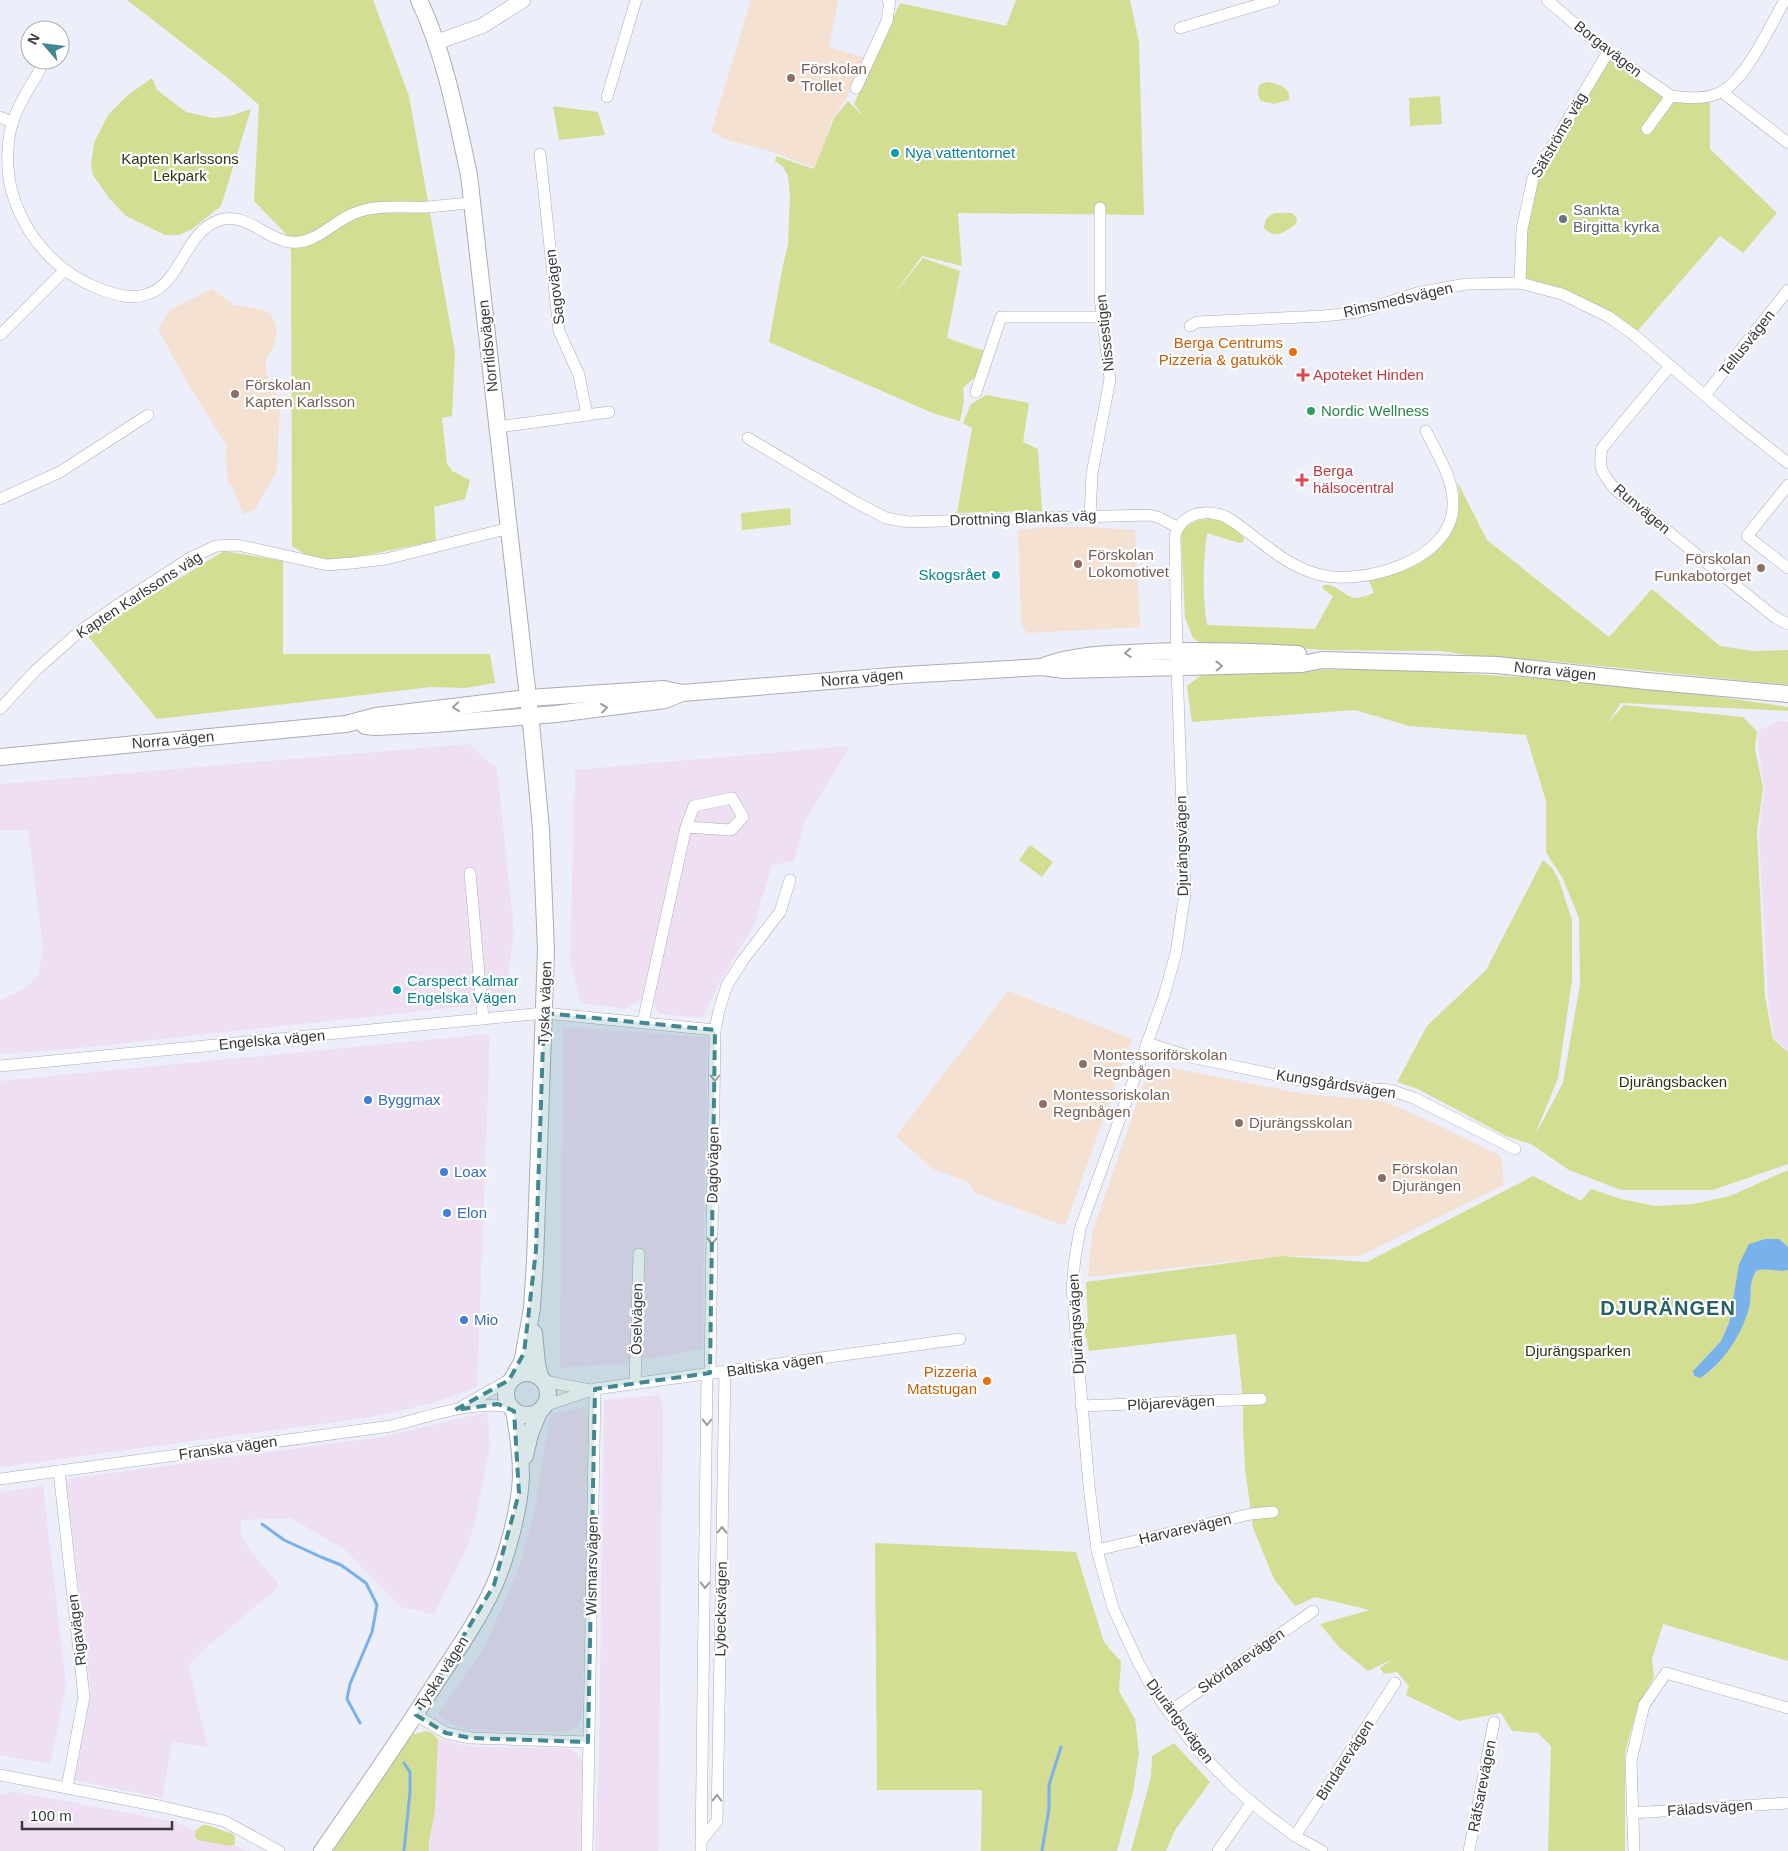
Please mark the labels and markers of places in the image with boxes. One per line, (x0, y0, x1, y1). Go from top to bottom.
place label: Förskolan Trollet (801, 60, 867, 94)
marker: Förskolan Trollet (785, 72, 797, 84)
place label: Nya vattentornet (905, 144, 1016, 161)
marker: Nya vattentornet (889, 147, 901, 159)
place label: Sankta Birgitta kyrka (1573, 201, 1660, 235)
marker: Sankta Birgitta kyrka (1557, 213, 1569, 225)
place label: Berga Centrums Pizzeria & gatukök (1159, 334, 1283, 368)
marker: Berga Centrums Pizzeria & gatukök (1287, 346, 1299, 358)
place label: Apoteket Hinden (1313, 366, 1424, 383)
marker: Apoteket Hinden (1297, 369, 1309, 381)
place label: Förskolan Kapten Karlsson (245, 376, 355, 410)
marker: Förskolan Kapten Karlsson (229, 388, 241, 400)
place label: Nordic Wellness (1321, 402, 1429, 419)
marker: Nordic Wellness (1305, 405, 1317, 417)
place label: Berga hälsocentral (1313, 462, 1394, 496)
marker: Berga hälsocentral (1295, 473, 1309, 487)
place label: Förskolan Lokomotivet (1088, 546, 1170, 580)
place label: Förskolan Funkabotorget (1654, 550, 1752, 584)
marker: Förskolan Lokomotivet (1072, 558, 1084, 570)
marker: Förskolan Funkabotorget (1755, 562, 1767, 574)
place label: Skogsrået (918, 566, 987, 583)
marker: Skogsrået (990, 569, 1002, 581)
place label: Carspect Kalmar Engelska Vägen (407, 972, 519, 1006)
marker: Carspect Kalmar Engelska Vägen (391, 984, 403, 996)
place label: Montessoriförskolan Regnbågen (1093, 1046, 1227, 1080)
marker: Montessoriförskolan Regnbågen (1077, 1058, 1089, 1070)
place label: Montessoriskolan Regnbågen (1053, 1086, 1170, 1120)
place label: Byggmax (378, 1091, 441, 1108)
marker: Byggmax (362, 1094, 374, 1106)
marker: Montessoriskolan Regnbågen (1037, 1098, 1049, 1110)
place label: Djurängsskolan (1249, 1114, 1352, 1131)
marker: Djurängsskolan (1233, 1117, 1245, 1129)
place label: Förskolan Djurängen (1392, 1160, 1461, 1194)
place label: Loax (454, 1163, 487, 1180)
marker: Loax (438, 1166, 450, 1178)
marker: Förskolan Djurängen (1376, 1172, 1388, 1184)
place label: Elon (457, 1204, 487, 1221)
marker: Elon (441, 1207, 453, 1219)
place label: Mio (474, 1311, 498, 1328)
marker: Mio (458, 1314, 470, 1326)
place label: Pizzeria Matstugan (907, 1363, 978, 1397)
marker: Pizzeria Matstugan (981, 1375, 993, 1387)

